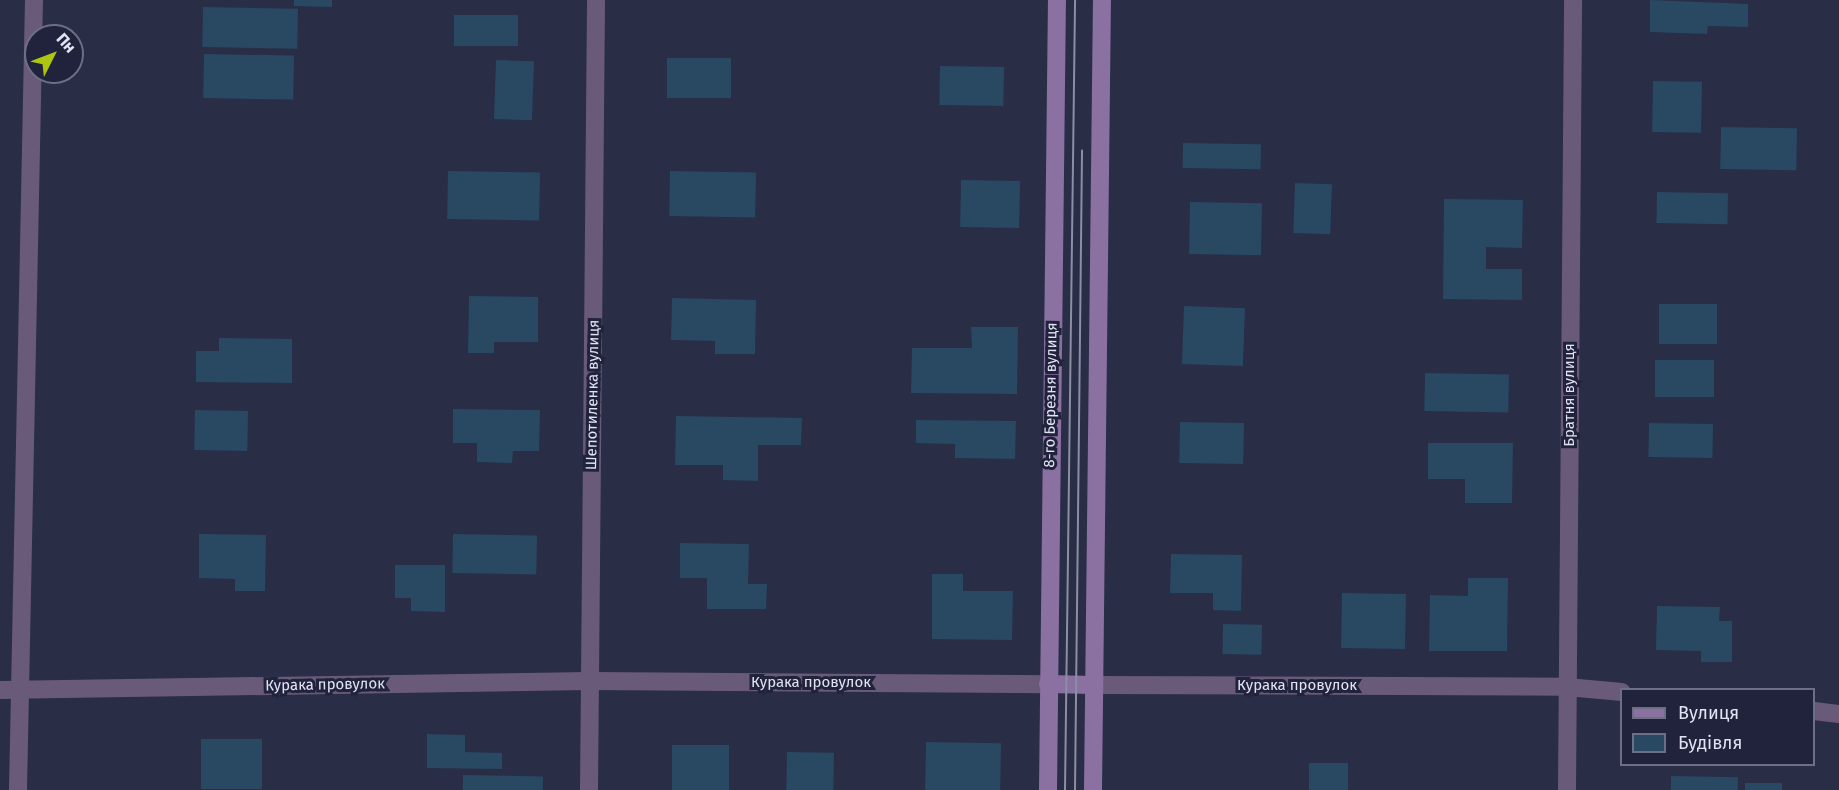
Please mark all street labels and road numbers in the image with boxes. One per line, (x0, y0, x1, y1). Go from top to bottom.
street label: Шепотиленка вулиця (583, 320, 603, 470)
street label: 8-го Березня вулиця (1041, 322, 1061, 468)
street label: Братня вулиця (1561, 343, 1579, 447)
street label: Курака провулок (751, 674, 871, 692)
street label: Курака провулок (265, 675, 385, 695)
street label: Курака провулок (1237, 677, 1357, 695)

